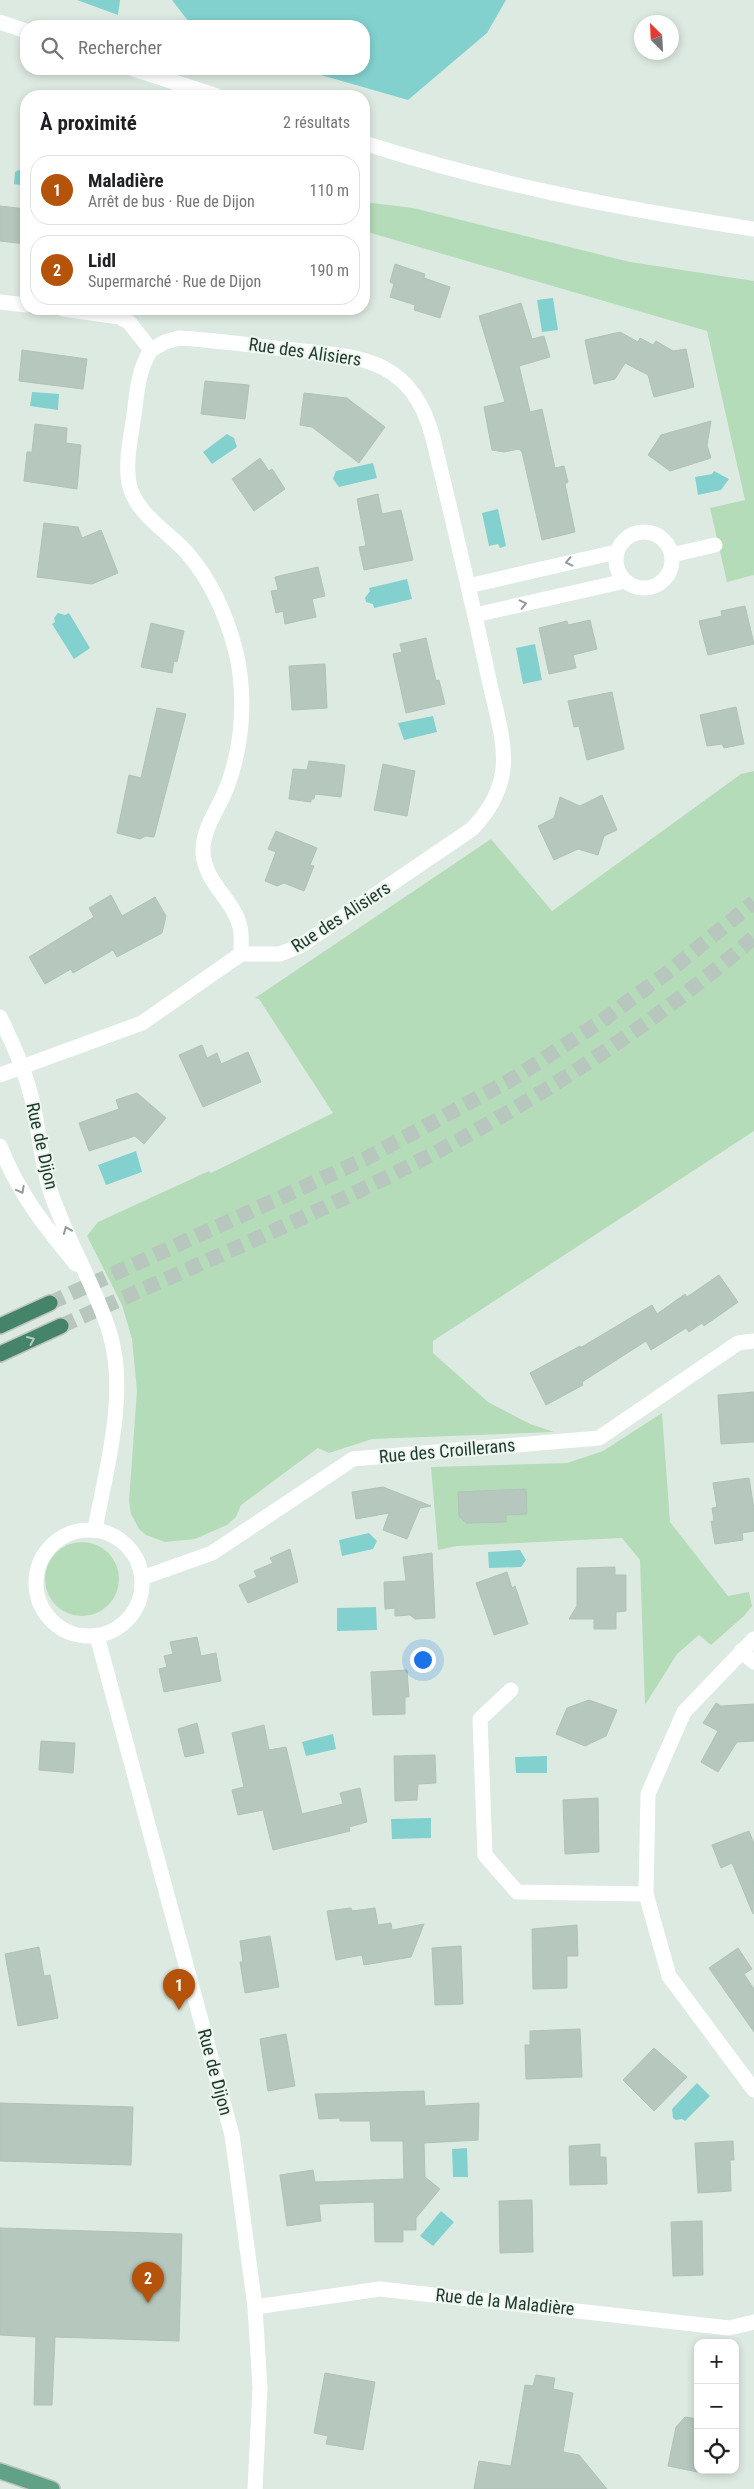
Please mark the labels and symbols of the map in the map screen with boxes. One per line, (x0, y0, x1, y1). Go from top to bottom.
north arrow (634, 15, 679, 60)
street label: Rue des Alisiers (247, 333, 363, 370)
one-way arrow (564, 557, 573, 567)
one-way arrow (519, 600, 527, 610)
street label: Rue des Alisiers (287, 877, 394, 956)
street label: Rue de Dijon (22, 1100, 63, 1191)
one-way arrow (15, 1185, 25, 1194)
one-way arrow (62, 1226, 73, 1235)
one-way arrow (26, 1336, 35, 1346)
street label: Rue des Croillerans (378, 1434, 516, 1467)
your location (410, 1647, 436, 1673)
pin: 1 (163, 1969, 195, 2010)
street label: Rue de Dijon (194, 2026, 237, 2117)
pin: 2 (132, 2262, 164, 2303)
street label: Rue de la Maladière (435, 2284, 575, 2319)

